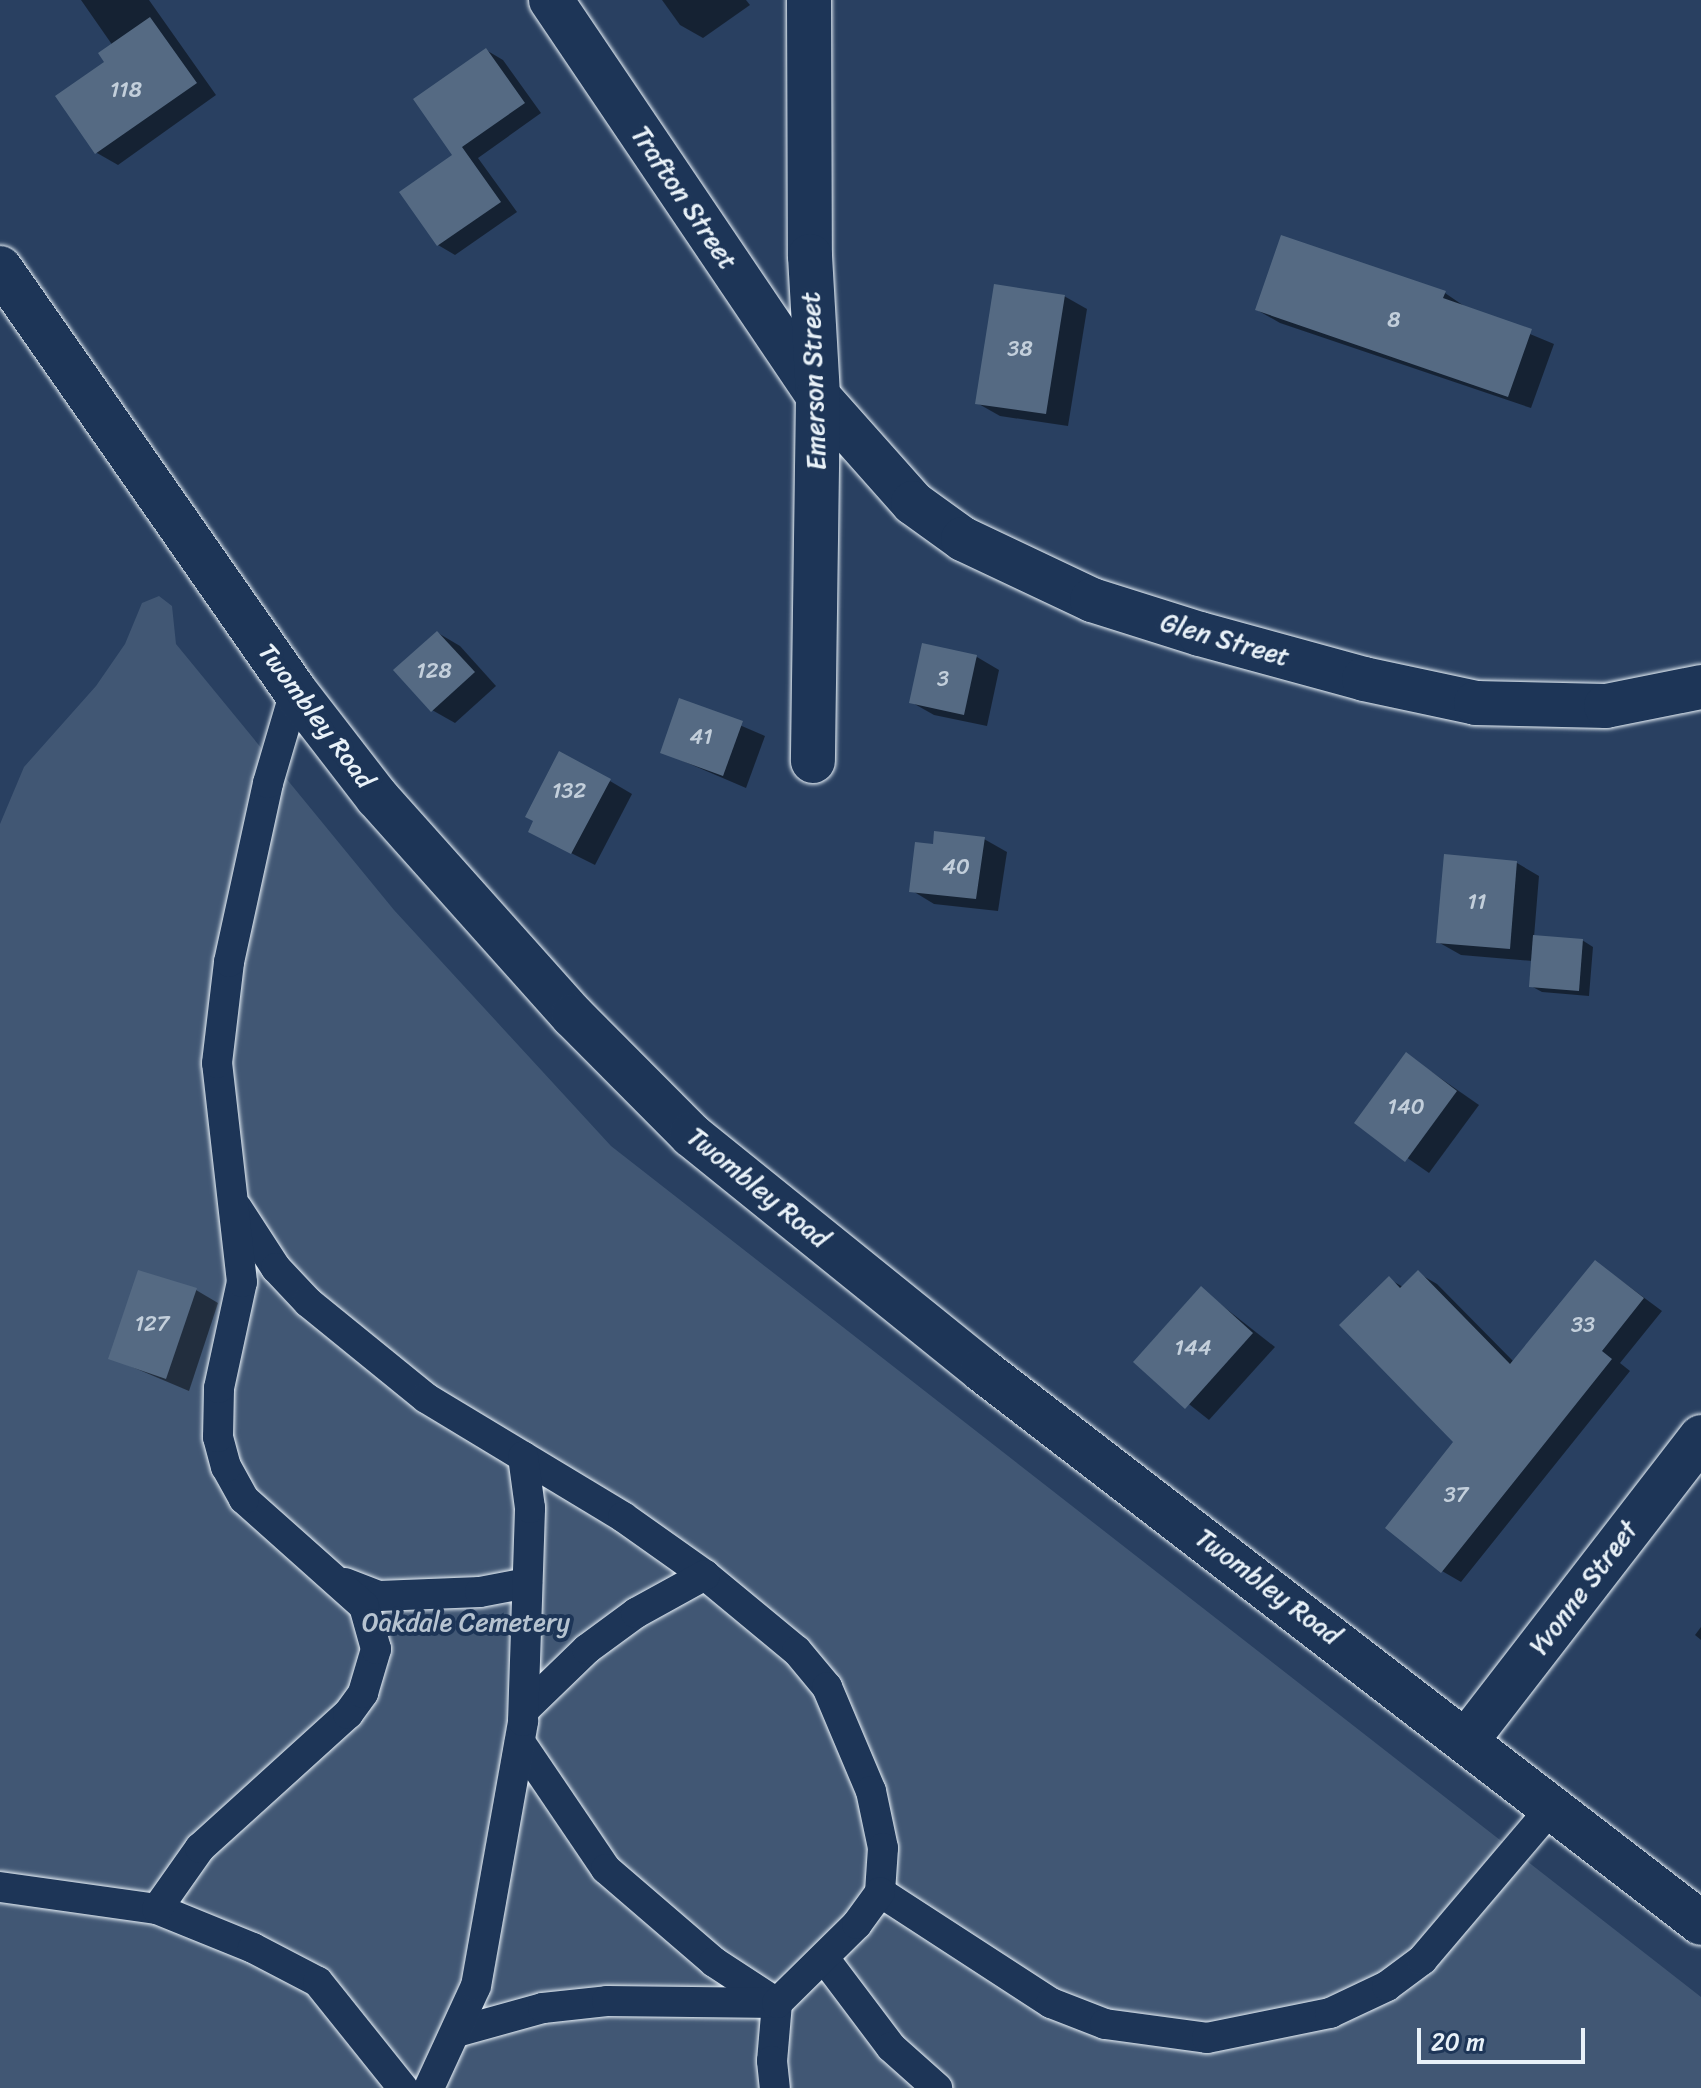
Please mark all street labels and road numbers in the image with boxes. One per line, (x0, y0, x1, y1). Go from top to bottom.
street label: Trafton Street (624, 120, 744, 276)
street label: Emerson Street (795, 291, 833, 471)
street label: Glen Street (1157, 607, 1293, 673)
street label: Twombley Road (251, 637, 381, 795)
street label: Twombley Road (681, 1121, 835, 1255)
street label: Yvonne Street (1523, 1514, 1645, 1662)
street label: Twombley Road (1189, 1522, 1347, 1652)

